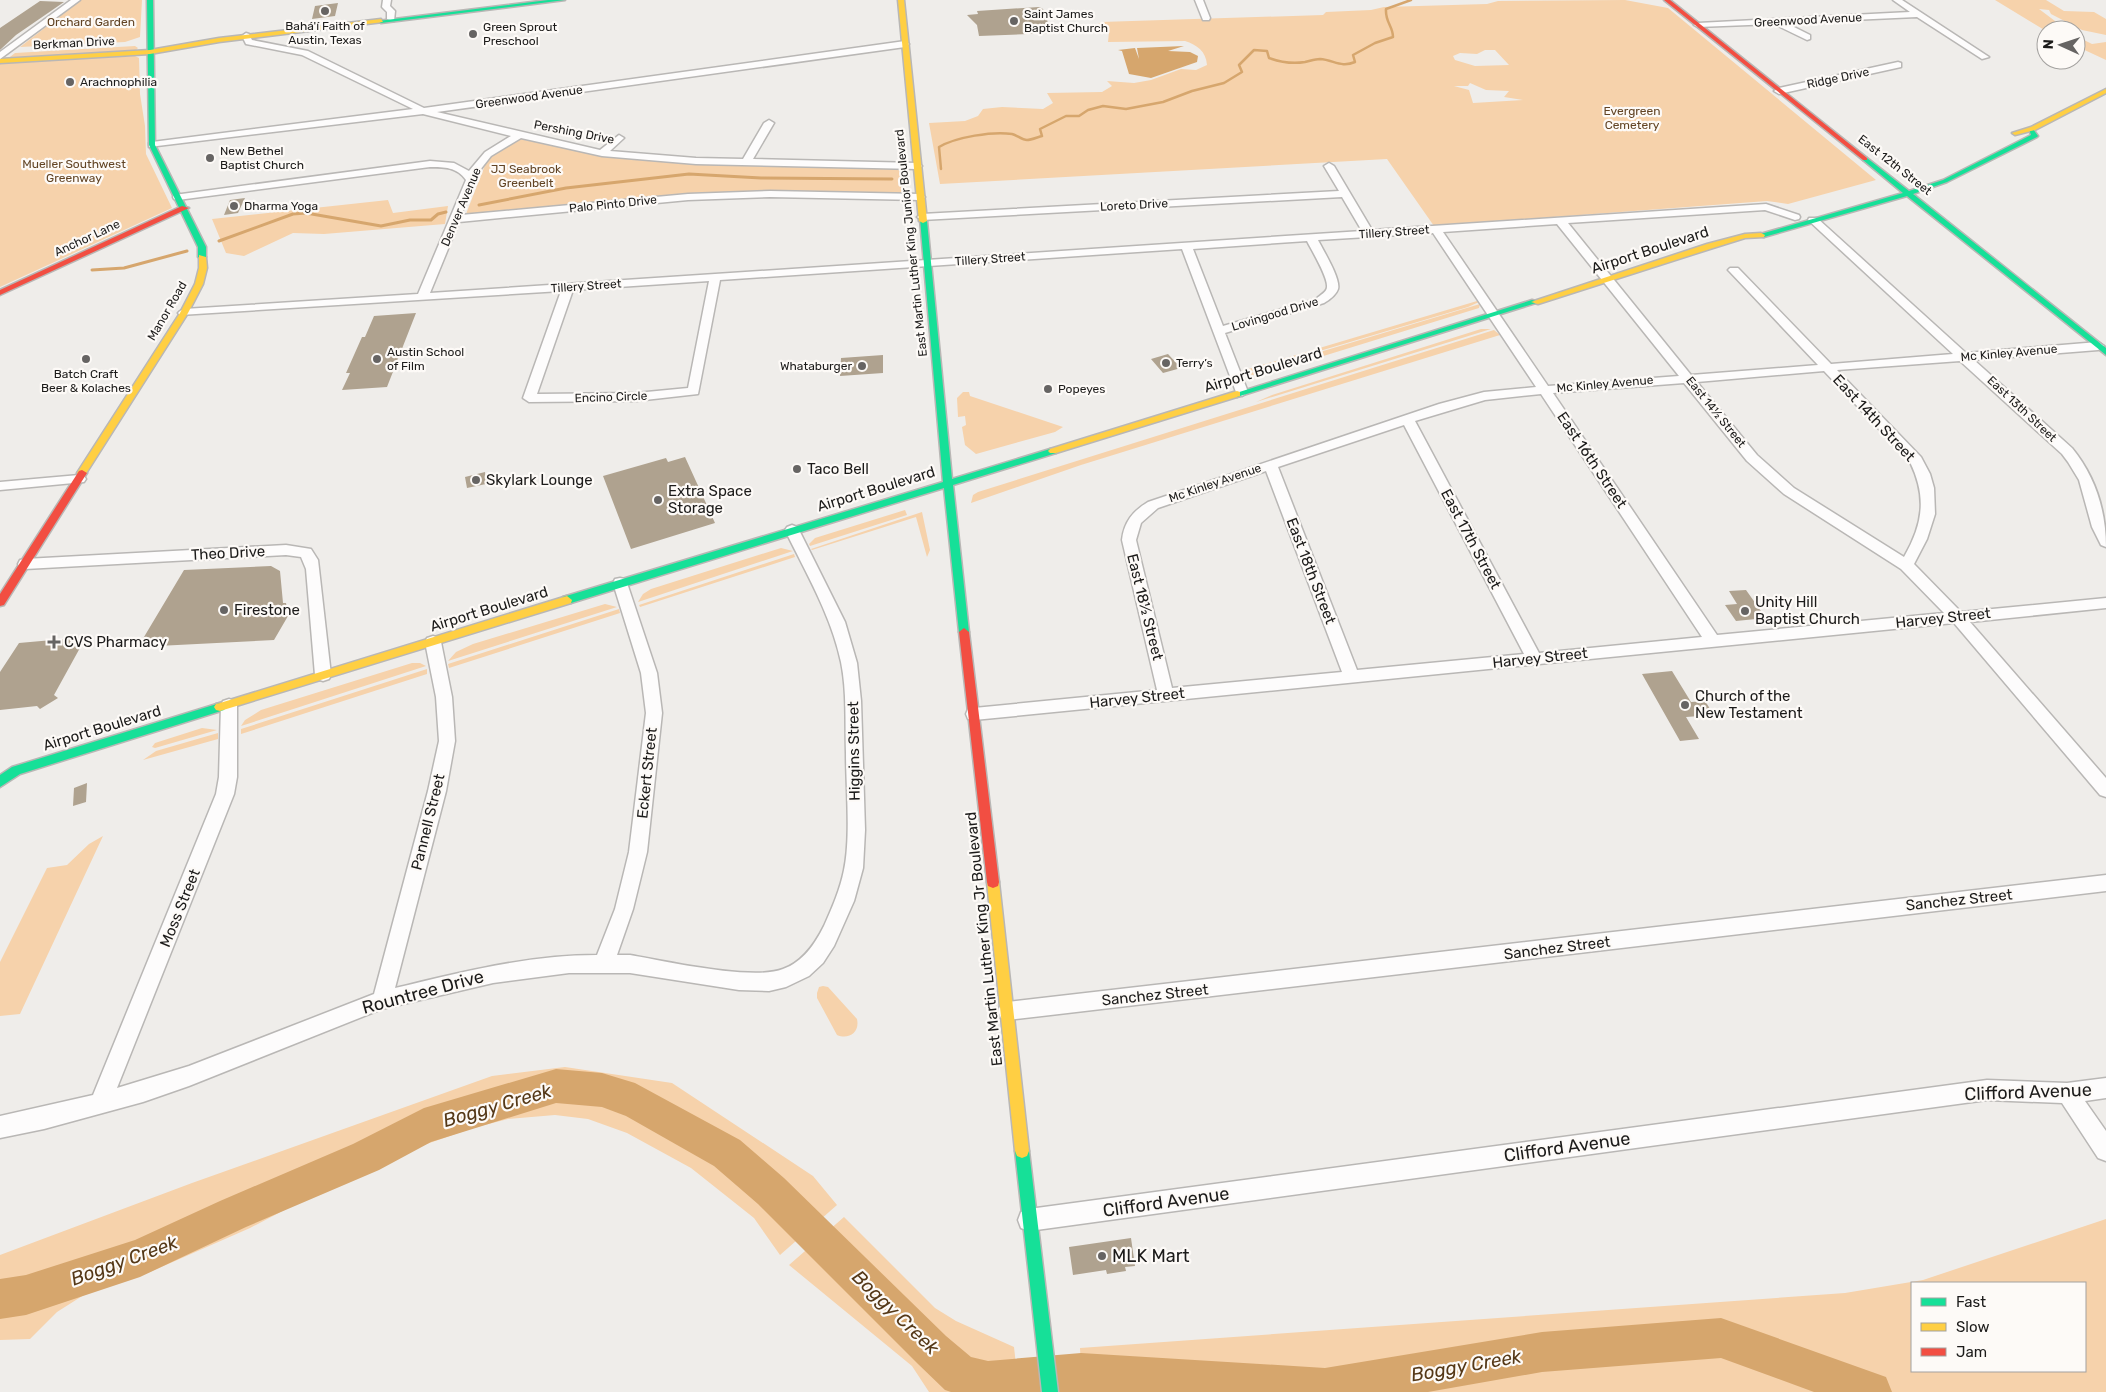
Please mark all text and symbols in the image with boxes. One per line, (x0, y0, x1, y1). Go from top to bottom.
marker: Bahá'í Faith of Austin, Texas (319, 5, 331, 17)
place label: Saint James Baptist Church (1024, 7, 1108, 35)
street label: Greenwood Avenue (1754, 10, 1863, 30)
park label: Orchard Garden (47, 15, 135, 29)
marker: Saint James Baptist Church (1008, 15, 1020, 27)
place label: Bahá'í Faith of Austin, Texas (285, 19, 365, 47)
place label: Green Sprout Preschool (483, 20, 557, 48)
north arrow (2036, 20, 2086, 70)
marker: Green Sprout Preschool (467, 28, 479, 40)
street label: Berkman Drive (33, 34, 116, 52)
text: N (2040, 39, 2057, 50)
street label: Ridge Drive (1805, 64, 1871, 91)
place label: Arachnophilia (80, 75, 157, 89)
marker: Arachnophilia (64, 76, 76, 88)
street label: Greenwood Avenue (474, 82, 584, 111)
park label: Evergreen Cemetery (1604, 104, 1661, 132)
street label: Pershing Drive (533, 117, 616, 147)
street label: East Martin Luther King Junior Boulevard (892, 129, 930, 357)
street label: East 12th Street (1855, 132, 1935, 198)
place label: New Bethel Baptist Church (220, 144, 304, 172)
marker: New Bethel Baptist Church (204, 152, 216, 164)
park label: Mueller Southwest Greenway (22, 157, 126, 185)
park label: JJ Seabrook Greenbelt (491, 162, 562, 190)
street label: Denver Avenue (438, 165, 484, 248)
street label: Palo Pinto Drive (568, 192, 658, 216)
street label: Loreto Drive (1100, 196, 1169, 214)
place label: Dharma Yoga (244, 199, 318, 213)
marker: Dharma Yoga (228, 200, 240, 212)
street label: Anchor Lane (52, 217, 122, 259)
street label: Tillery Street (1358, 223, 1430, 241)
street label: Airport Boulevard (1589, 223, 1711, 277)
street label: Tillery Street (954, 250, 1026, 268)
street label: Tillery Street (550, 277, 622, 295)
street label: Manor Road (144, 279, 190, 343)
street label: Lovingood Drive (1230, 294, 1320, 334)
street label: Mc Kinley Avenue (1960, 342, 2058, 364)
street label: Airport Boulevard (1202, 344, 1324, 396)
place label: Austin School of Film (387, 345, 464, 373)
marker: Batch Craft Beer & Kolaches (80, 353, 92, 365)
marker: Austin School of Film (371, 353, 383, 365)
place label: Terry’s (1176, 356, 1213, 370)
marker: Terry’s (1160, 357, 1172, 369)
place label: Whataburger (780, 359, 852, 373)
marker: Whataburger (856, 360, 868, 372)
place label: Batch Craft Beer & Kolaches (41, 367, 131, 395)
street label: East 14th Street (1829, 371, 1919, 465)
street label: Mc Kinley Avenue (1556, 373, 1654, 395)
street label: East 13th Street (1984, 373, 2060, 445)
street label: East 14½ Street (1683, 374, 1749, 451)
place label: Popeyes (1058, 382, 1105, 396)
marker: Popeyes (1042, 383, 1054, 395)
street label: Encino Circle (574, 389, 648, 405)
street label: East 16th Street (1553, 409, 1631, 512)
place label: Taco Bell (807, 460, 869, 478)
street label: Mc Kinley Avenue (1167, 461, 1263, 505)
marker: Taco Bell (791, 463, 803, 475)
street label: Airport Boulevard (815, 463, 937, 515)
place label: Skylark Lounge (486, 471, 593, 489)
marker: Skylark Lounge (470, 474, 482, 486)
place label: Extra Space Storage (668, 482, 752, 517)
street label: East 17th Street (1437, 486, 1505, 592)
marker: Extra Space Storage (652, 494, 664, 506)
street label: East 18th Street (1282, 515, 1340, 627)
street label: Theo Drive (190, 542, 266, 564)
street label: East 18½ Street (1123, 552, 1167, 662)
street label: Airport Boulevard (428, 583, 550, 635)
place label: Unity Hill Baptist Church (1755, 593, 1860, 628)
place label: Firestone (234, 601, 300, 619)
marker: Firestone (218, 604, 230, 616)
street label: Harvey Street (1894, 604, 1992, 632)
marker: Unity Hill Baptist Church (1739, 605, 1751, 617)
place label: CVS Pharmacy (64, 633, 167, 651)
marker: CVS Pharmacy (48, 636, 60, 648)
street label: Harvey Street (1491, 644, 1589, 672)
street label: Harvey Street (1088, 684, 1186, 712)
place label: Church of the New Testament (1695, 687, 1803, 722)
marker: Church of the New Testament (1679, 699, 1691, 711)
street label: Higgins Street (844, 701, 864, 801)
street label: Airport Boulevard (41, 702, 163, 754)
street label: Eckert Street (633, 726, 661, 820)
street label: Pannell Street (407, 772, 449, 872)
street label: East Martin Luther King Jr Boulevard (962, 811, 1006, 1067)
street label: Moss Street (156, 866, 204, 950)
street label: Sanchez Street (1905, 885, 2013, 915)
street label: Sanchez Street (1503, 933, 1611, 963)
street label: Rountree Drive (360, 965, 486, 1019)
street label: Sanchez Street (1101, 980, 1209, 1010)
water label: Boggy Creek (440, 1079, 554, 1132)
street label: Clifford Avenue (1964, 1079, 2092, 1105)
street label: Clifford Avenue (1502, 1127, 1632, 1167)
street label: Clifford Avenue (1101, 1182, 1231, 1222)
water label: Boggy Creek (68, 1230, 181, 1290)
place label: MLK Mart (1112, 1245, 1190, 1267)
marker: MLK Mart (1096, 1250, 1108, 1262)
water label: Boggy Creek (847, 1265, 944, 1360)
legend (1911, 1282, 2086, 1372)
text: Fast (1956, 1293, 1986, 1311)
text: Slow (1956, 1318, 1989, 1336)
text: Jam (1956, 1343, 1987, 1361)
water label: Boggy Creek (1409, 1344, 1523, 1387)

